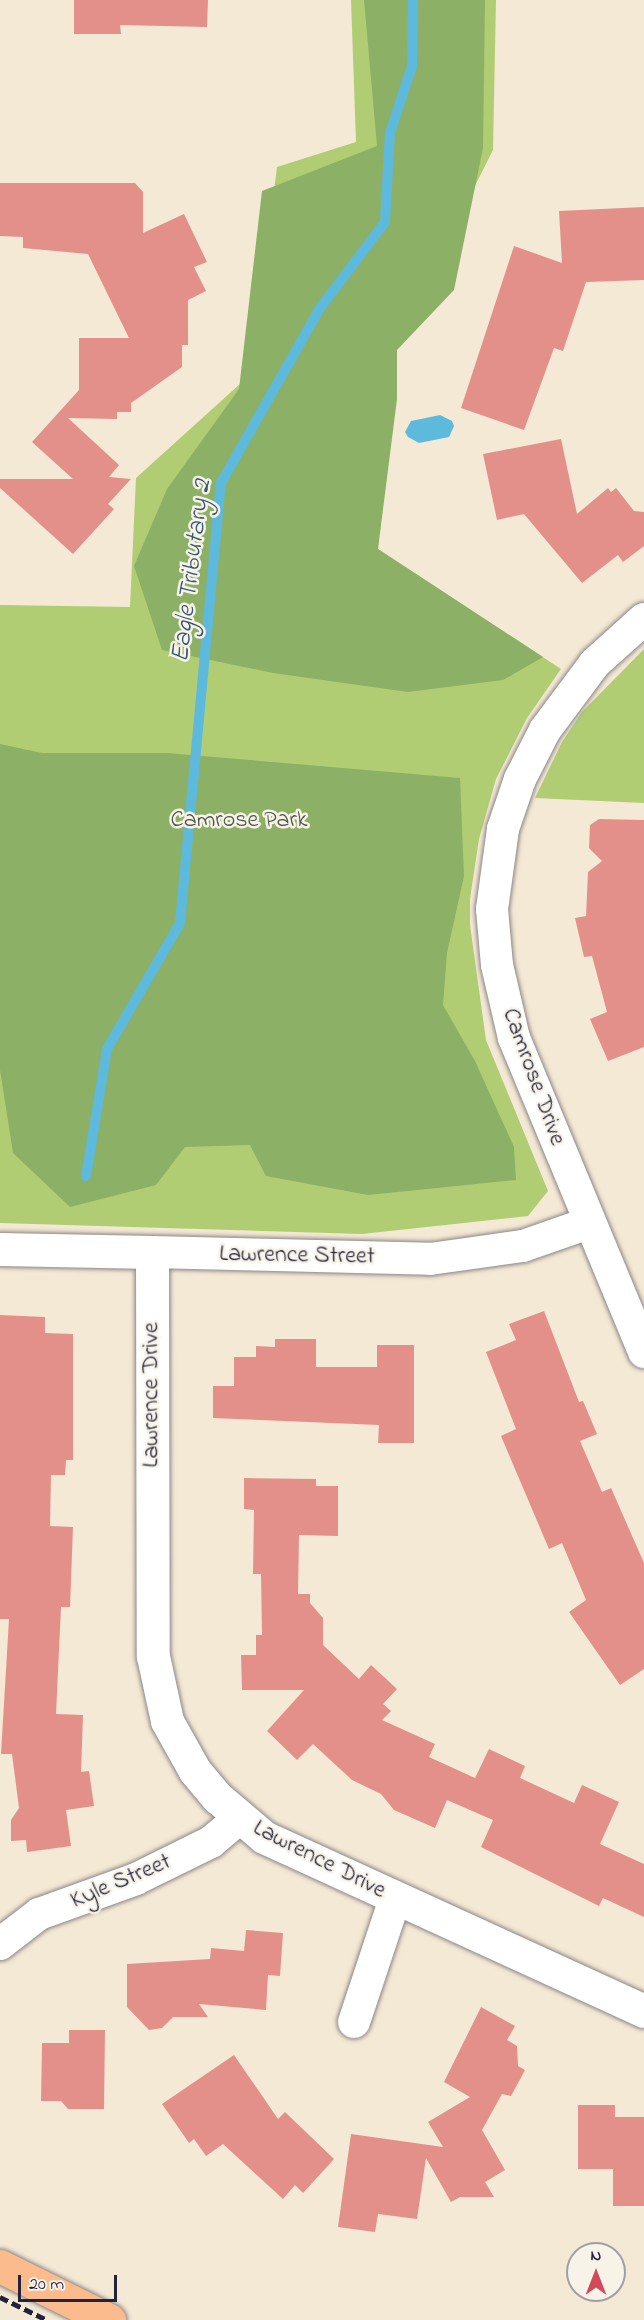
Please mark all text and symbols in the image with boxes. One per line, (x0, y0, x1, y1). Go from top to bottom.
water label: Eagle Tributary 2 (166, 478, 220, 664)
park label: Camrose Park (170, 807, 308, 835)
street label: Camrose Drive (495, 1005, 571, 1149)
street label: Lawrence Street (219, 1240, 375, 1272)
street label: Lawrence Drive (138, 1322, 166, 1468)
street label: Lawrence Drive (248, 1814, 390, 1906)
street label: Kyle Street (66, 1848, 176, 1916)
north arrow (566, 2242, 626, 2302)
text: N (591, 2244, 601, 2268)
scale bar (21, 2263, 120, 2301)
text: 20 m (29, 2272, 64, 2298)

